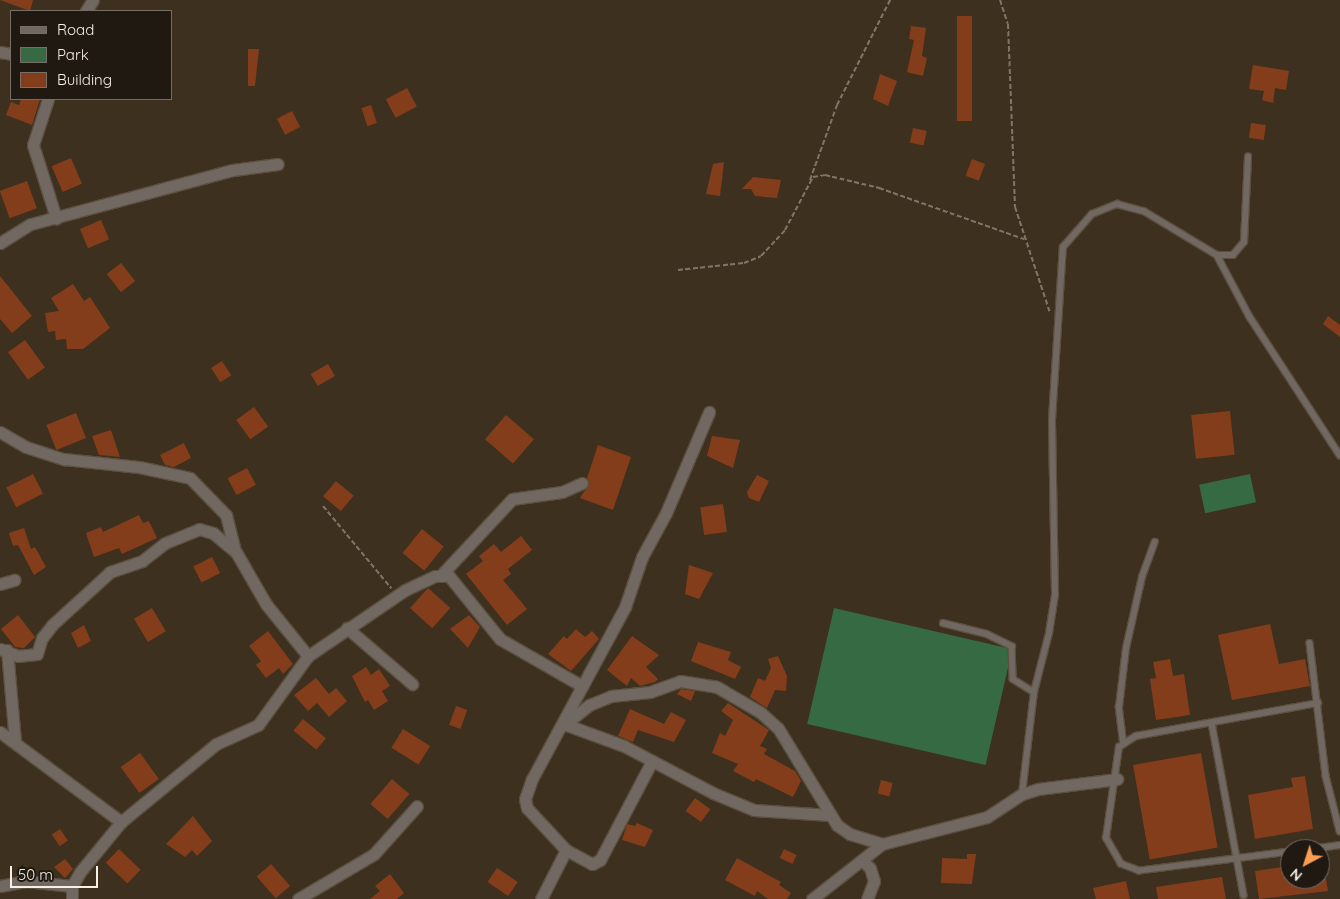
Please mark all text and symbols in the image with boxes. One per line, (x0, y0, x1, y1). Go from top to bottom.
legend (10, 10, 172, 100)
text: Road (57, 20, 94, 39)
text: Park (57, 45, 89, 64)
text: Building (57, 70, 112, 89)
north arrow (1280, 839, 1330, 889)
scale bar (12, 856, 100, 888)
text: 50 m (18, 865, 53, 884)
text: N (1286, 865, 1306, 885)

